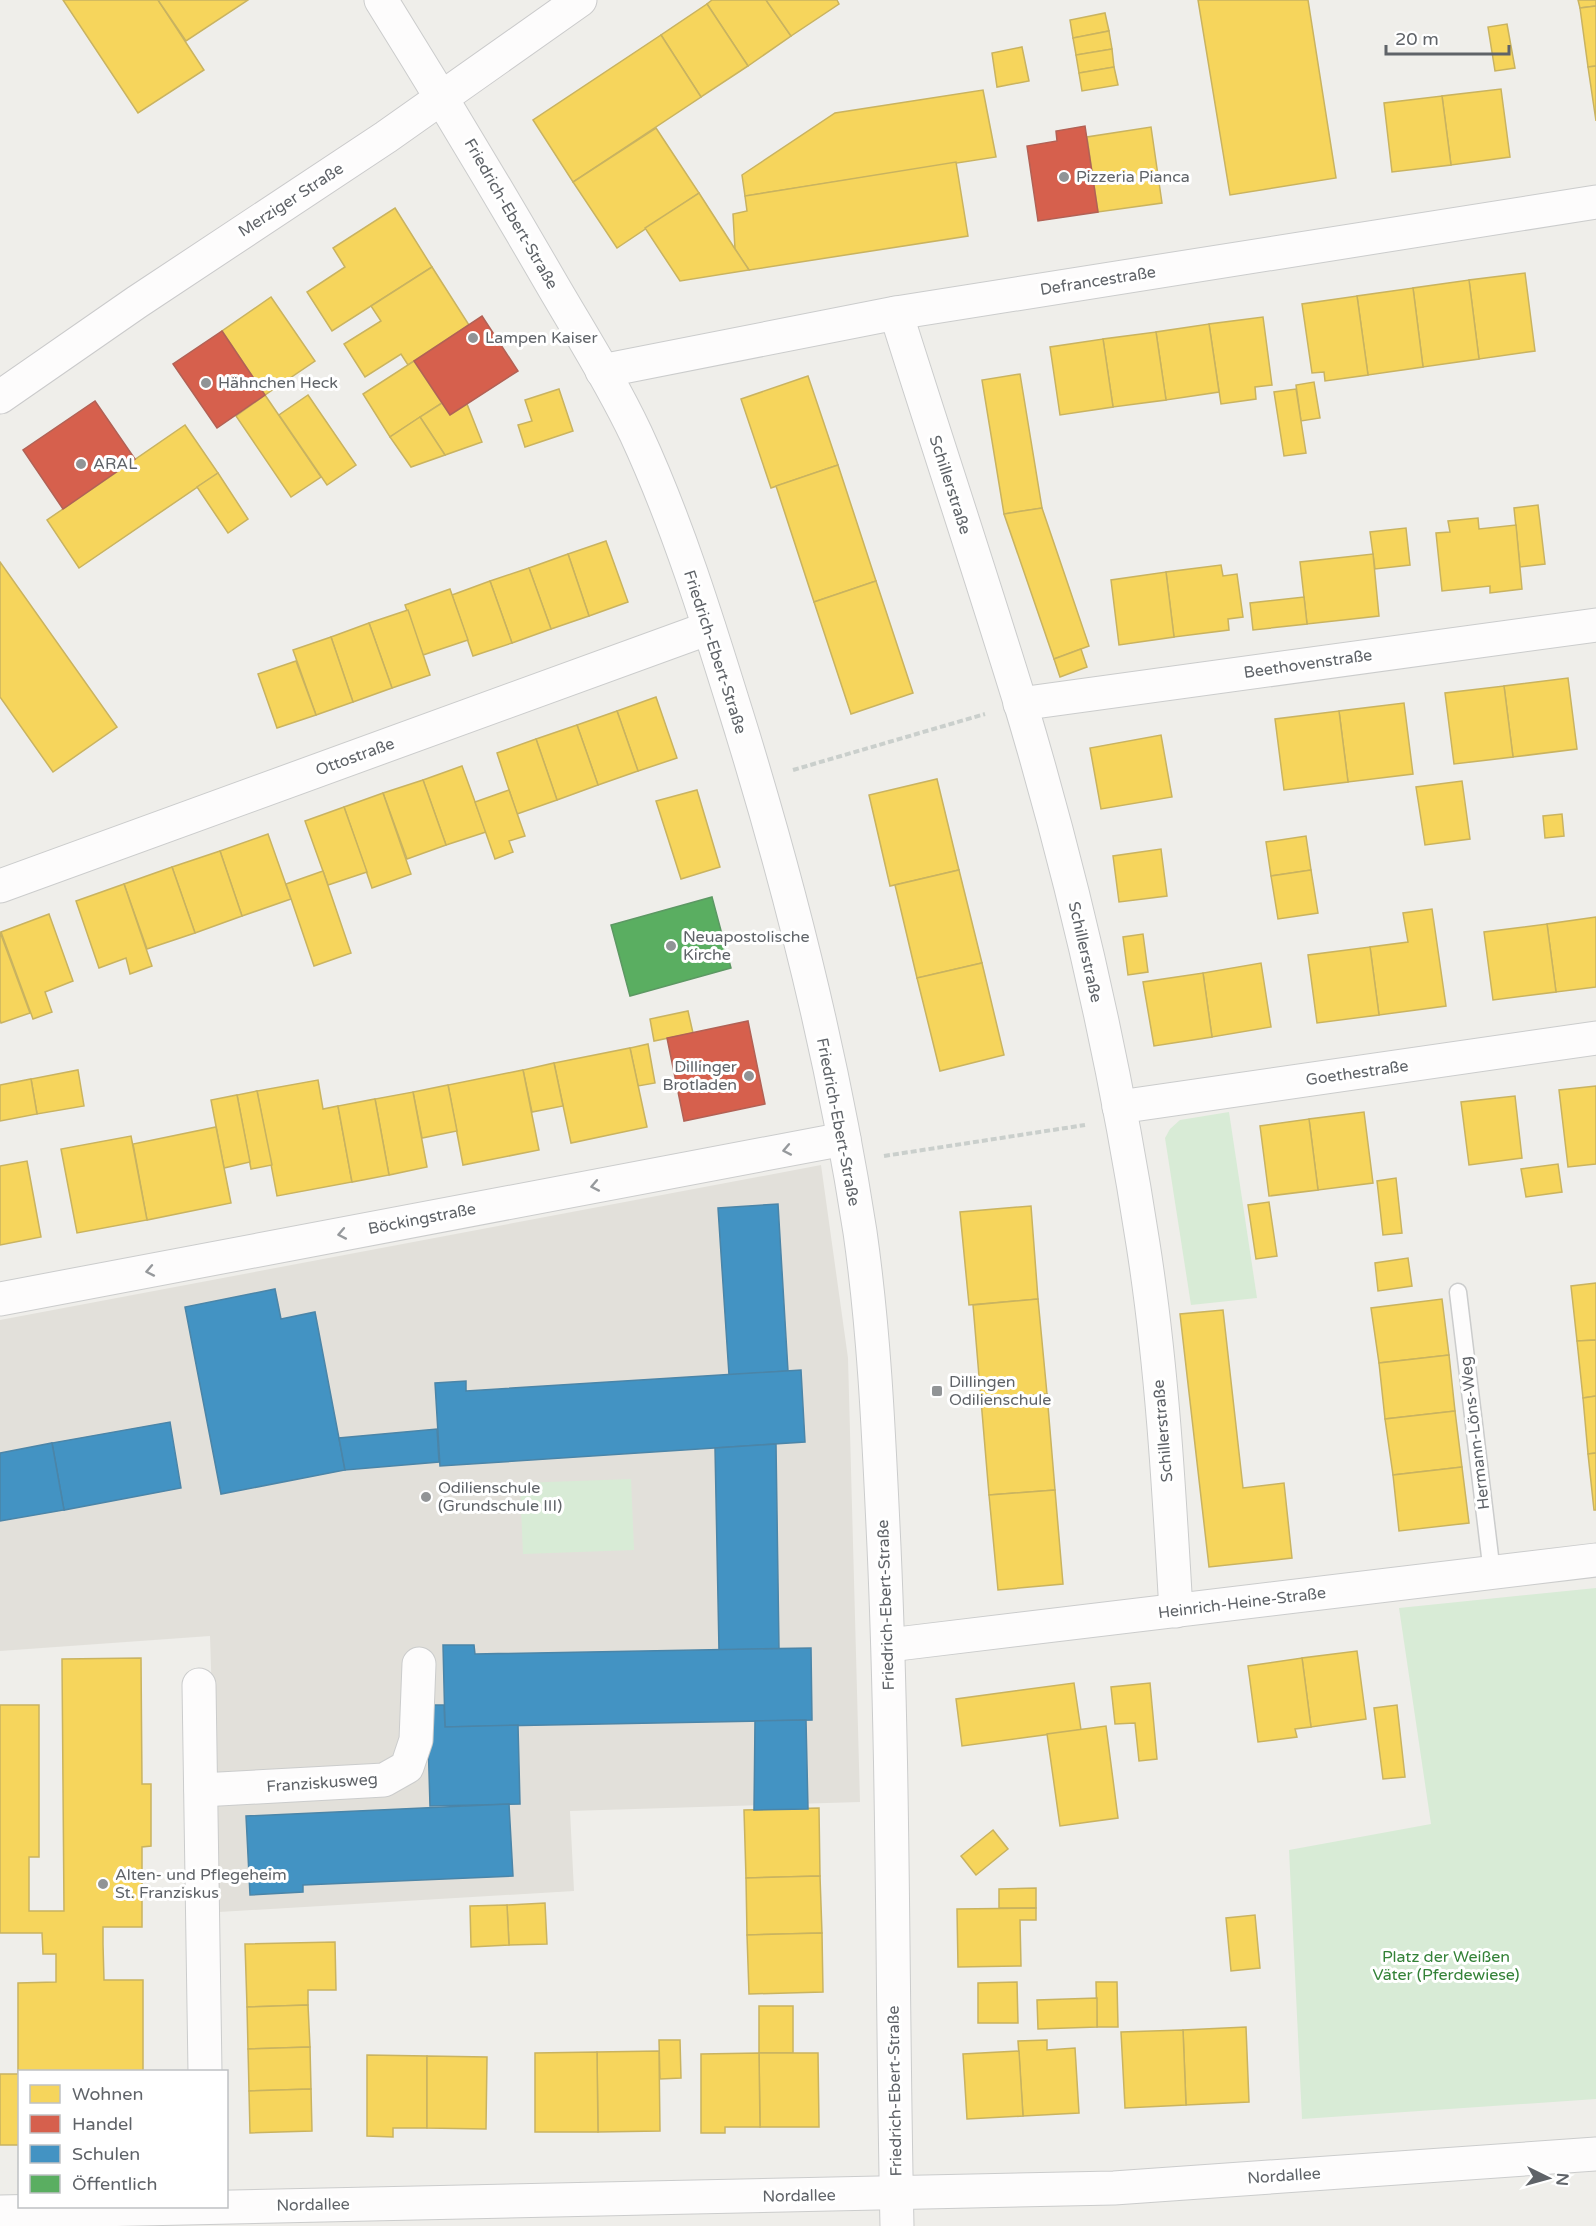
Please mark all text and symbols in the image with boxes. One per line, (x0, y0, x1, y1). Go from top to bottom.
scale bar (1386, 18, 1509, 56)
text: 20 m (1395, 28, 1439, 50)
street label: Friedrich-Ebert-Straße (460, 135, 562, 293)
street label: Merziger Straße (235, 159, 347, 241)
place label: Pizzeria Pianca (1076, 167, 1190, 187)
marker: Pizzeria Pianca (1057, 170, 1071, 184)
street label: Defrancestraße (1039, 262, 1157, 300)
place label: Lampen Kaiser (485, 328, 598, 348)
marker: Lampen Kaiser (466, 331, 480, 345)
place label: Hähnchen Heck (218, 373, 338, 393)
marker: Hähnchen Heck (199, 376, 213, 390)
street label: Schillerstraße (925, 433, 975, 537)
place label: ARAL (93, 454, 137, 474)
marker: ARAL (74, 457, 88, 471)
street label: Friedrich-Ebert-Straße (679, 568, 751, 736)
street label: Beethovenstraße (1243, 645, 1373, 683)
street label: Ottostraße (313, 734, 397, 780)
street label: Schillerstraße (1064, 900, 1106, 1004)
place label: Neuapostolische Kirche (683, 927, 810, 965)
marker: Neuapostolische Kirche (664, 939, 678, 953)
street label: Friedrich-Ebert-Straße (812, 1036, 864, 1208)
street label: Goethestraße (1304, 1056, 1410, 1090)
place label: Dillinger Brotladen (662, 1057, 738, 1095)
marker: Dillinger Brotladen (742, 1069, 756, 1083)
one-way arrow (782, 1143, 792, 1156)
one-way arrow (590, 1179, 600, 1192)
street label: Böckingstraße (366, 1199, 478, 1239)
one-way arrow (337, 1227, 347, 1240)
one-way arrow (145, 1264, 155, 1277)
street label: Hermann-Löns-Weg (1456, 1355, 1494, 1511)
place label: Dillingen Odilienschule (949, 1372, 1051, 1410)
street label: Schillerstraße (1149, 1379, 1177, 1483)
marker: Dillingen Odilienschule (930, 1384, 944, 1398)
place label: Odilienschule (Grundschule III) (438, 1478, 562, 1516)
marker: Odilienschule (Grundschule III) (419, 1490, 433, 1504)
street label: Friedrich-Ebert-Straße (873, 1519, 899, 1691)
street label: Heinrich-Heine-Straße (1157, 1583, 1327, 1623)
street label: Franziskusweg (266, 1769, 378, 1797)
place label: Alten- und Pflegeheim St. Franziskus (115, 1865, 287, 1903)
marker: Alten- und Pflegeheim St. Franziskus (96, 1877, 110, 1891)
park label: Platz der Weißen Väter (Pferdewiese) (1372, 1947, 1520, 1985)
street label: Friedrich-Ebert-Straße (884, 2005, 906, 2177)
legend (18, 2070, 228, 2208)
text: Wohnen (72, 2083, 143, 2105)
text: Handel (72, 2113, 133, 2135)
text: Schulen (72, 2143, 140, 2165)
north arrow (1518, 2148, 1578, 2208)
street label: Nordallee (1247, 2163, 1321, 2189)
text: N (1551, 2172, 1572, 2186)
text: Öffentlich (72, 2173, 157, 2195)
street label: Nordallee (762, 2185, 836, 2207)
street label: Nordallee (276, 2194, 350, 2216)

